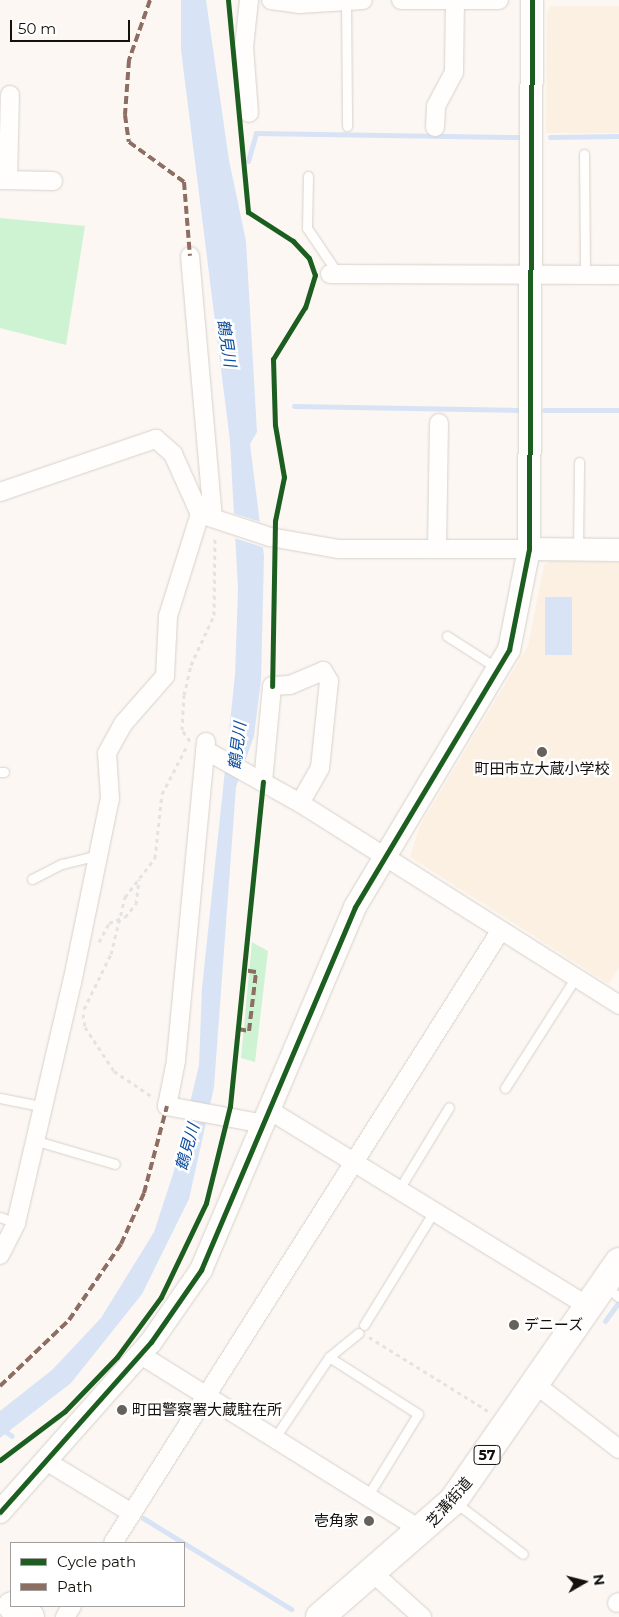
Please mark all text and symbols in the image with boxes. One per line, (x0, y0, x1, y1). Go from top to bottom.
scale bar (12, 10, 132, 42)
text: 50 m (18, 19, 56, 38)
water label: 鶴見川 (213, 318, 239, 368)
water label: 鶴見川 (226, 721, 250, 771)
marker: 町田市立大蔵小学校 (536, 746, 548, 758)
place label: 町田市立大蔵小学校 (475, 760, 609, 778)
water label: 鶴見川 (172, 1121, 204, 1173)
place label: デニーズ (524, 1316, 584, 1334)
marker: デニーズ (508, 1319, 520, 1331)
place label: 町田警察署大蔵駐在所 (132, 1401, 282, 1419)
marker: 町田警察署大蔵駐在所 (116, 1404, 128, 1416)
road number: 57 (473, 1444, 501, 1466)
street label: 芝溝街道 (423, 1473, 475, 1531)
place label: 壱角家 (314, 1512, 359, 1530)
marker: 壱角家 (363, 1515, 375, 1527)
legend (10, 1542, 185, 1607)
text: Cycle path (57, 1552, 136, 1571)
north arrow (559, 1557, 609, 1607)
text: N (589, 1573, 609, 1587)
text: Path (57, 1577, 93, 1596)

